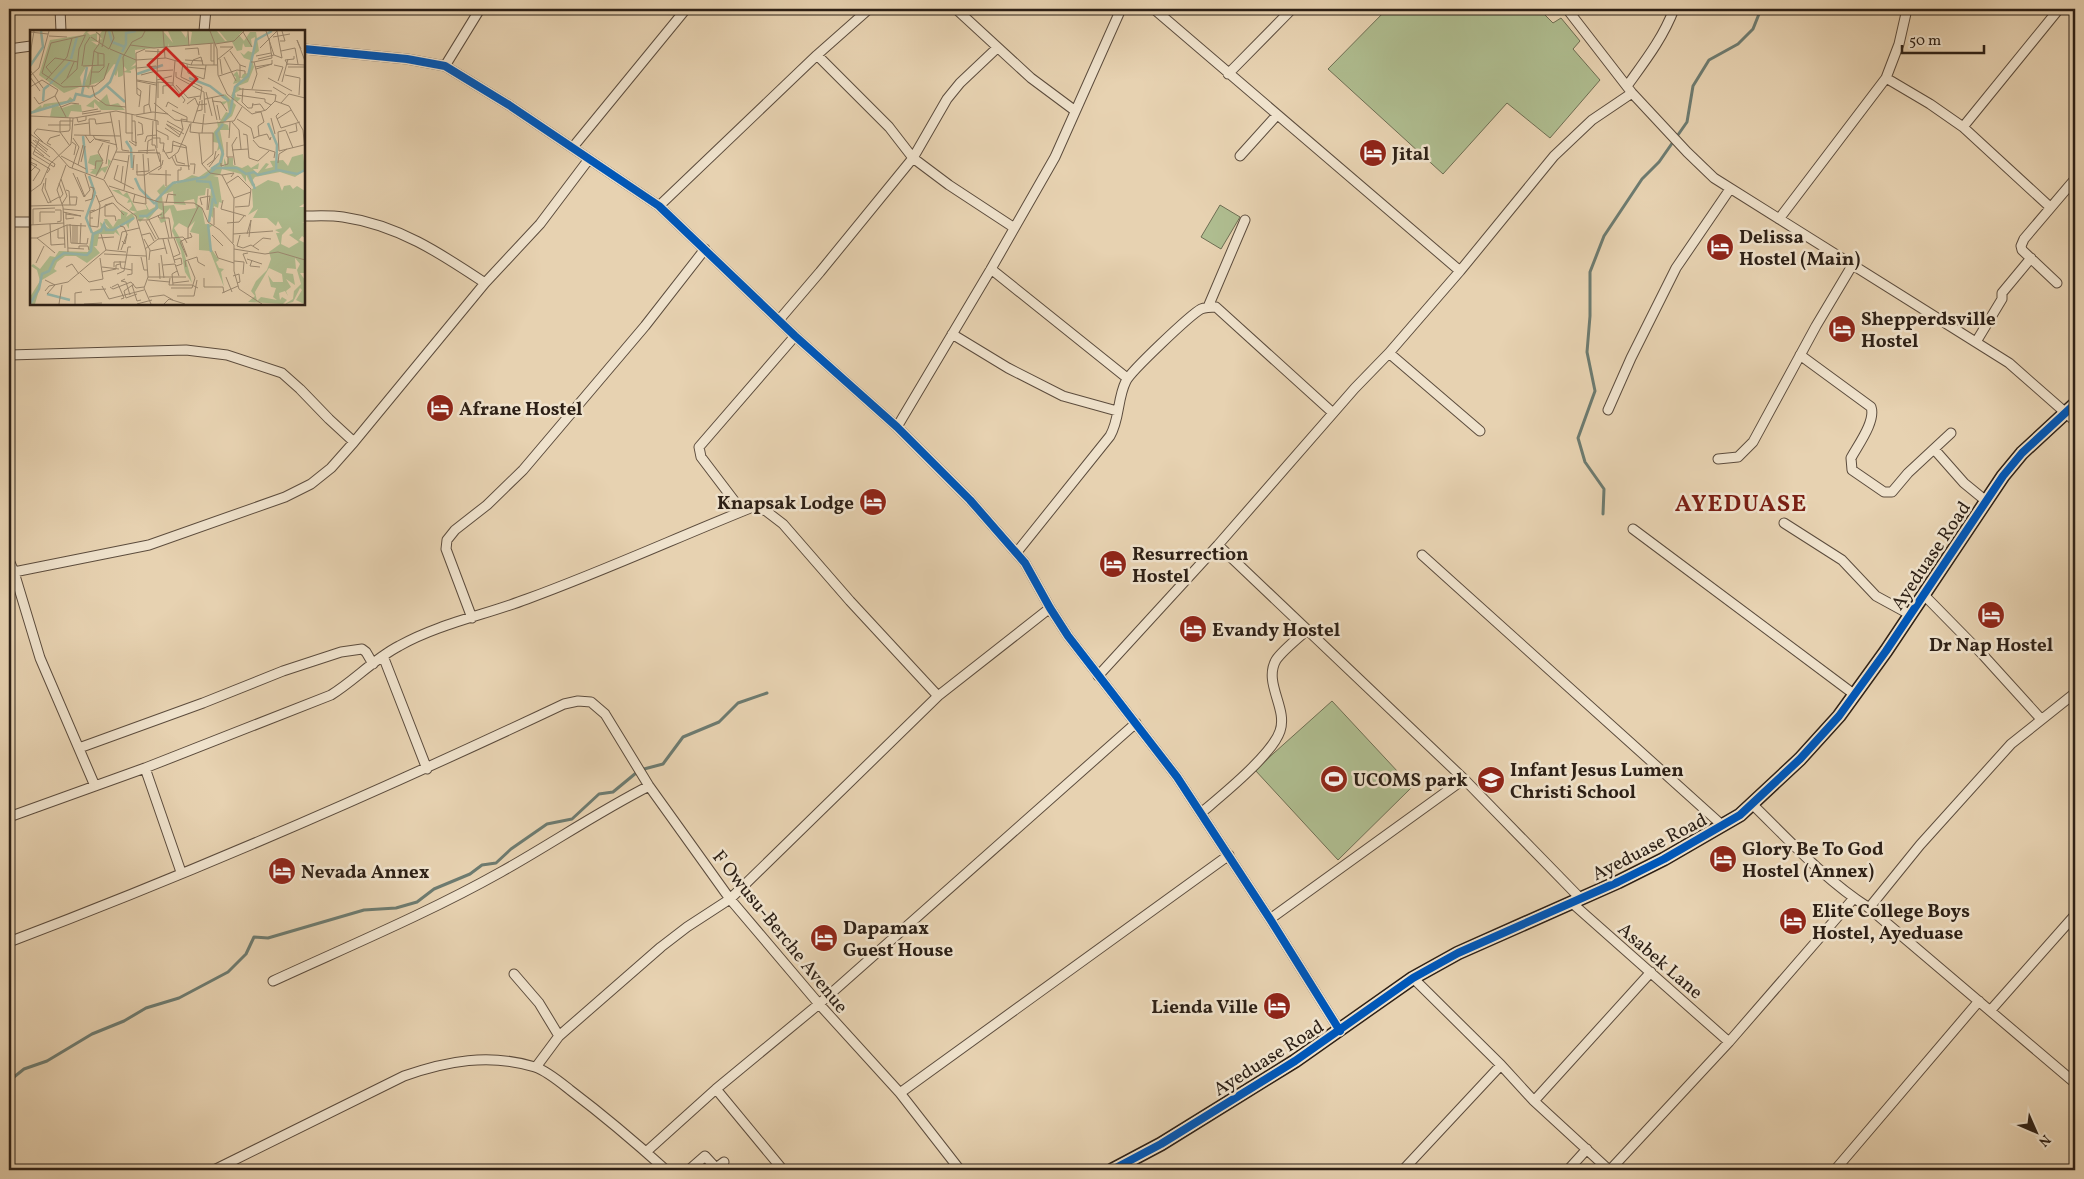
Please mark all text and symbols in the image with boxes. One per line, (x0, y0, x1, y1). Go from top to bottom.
scale bar (1902, 22, 1984, 54)
inset map (30, 30, 305, 305)
text: 50 m (1909, 31, 1941, 52)
hotel icon: Jital (1358, 138, 1388, 168)
place label: Jital (1391, 142, 1430, 168)
place label: Delissa Hostel (Main) (1739, 225, 1861, 273)
hotel icon: Delissa Hostel (Main) (1705, 232, 1735, 262)
place label: Shepperdsville Hostel (1861, 307, 1996, 355)
hotel icon: Shepperdsville Hostel (1827, 314, 1857, 344)
hotel icon: Afrane Hostel (425, 393, 455, 423)
place label: Afrane Hostel (459, 397, 583, 423)
hotel icon: Knapsak Lodge (858, 487, 888, 517)
district label: AYEDUASE (1675, 488, 1807, 522)
place label: Knapsak Lodge (717, 491, 854, 517)
street label: Ayeduase Road (1886, 497, 1978, 616)
place label: Resurrection Hostel (1132, 542, 1249, 590)
hotel icon: Resurrection Hostel (1098, 549, 1128, 579)
hotel icon: Dr Nap Hostel (1976, 600, 2006, 630)
hotel icon: Evandy Hostel (1178, 614, 1208, 644)
place label: Evandy Hostel (1212, 618, 1340, 644)
place label: Dr Nap Hostel (1929, 633, 2053, 659)
place label: Infant Jesus Lumen Christi School (1510, 758, 1684, 806)
sports icon: UCOMS park (1319, 764, 1349, 794)
school or university icon: Infant Jesus Lumen Christi School (1476, 765, 1506, 795)
place label: UCOMS park (1353, 768, 1468, 794)
street label: Ayeduase Road (1588, 808, 1712, 888)
place label: Glory Be To God Hostel (Annex) (1742, 837, 1884, 885)
hotel icon: Glory Be To God Hostel (Annex) (1708, 844, 1738, 874)
street label: F Owusu-Berche Avenue (705, 845, 853, 1019)
hotel icon: Nevada Annex (267, 856, 297, 886)
place label: Nevada Annex (301, 860, 430, 886)
place label: Elite College Boys Hostel, Ayeduase (1812, 899, 1970, 947)
hotel icon: Elite College Boys Hostel, Ayeduase (1778, 906, 1808, 936)
place label: Dapamax Guest House (843, 916, 953, 964)
street label: Asabek Lane (1612, 917, 1708, 1006)
hotel icon: Dapamax Guest House (809, 923, 839, 953)
hotel icon: Lienda Ville (1262, 991, 1292, 1021)
place label: Lienda Ville (1151, 995, 1258, 1021)
street label: Ayeduase Road (1209, 1014, 1329, 1103)
north arrow (2012, 1106, 2062, 1156)
text: N (2034, 1130, 2054, 1150)

